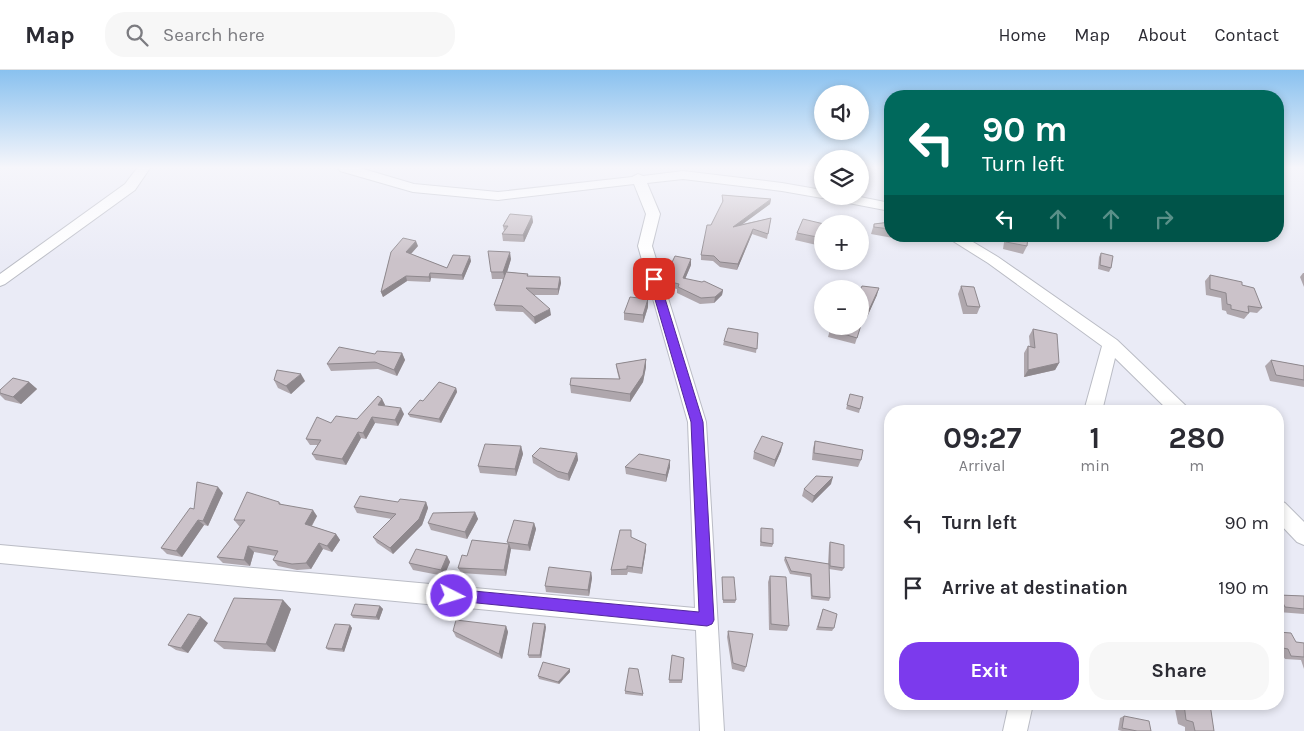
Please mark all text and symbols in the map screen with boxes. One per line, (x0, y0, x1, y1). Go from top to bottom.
search box (105, 12, 455, 57)
text: Map (25, 21, 75, 49)
icon: search (123, 21, 151, 49)
text: Search here (163, 24, 265, 46)
text: Home (998, 24, 1046, 46)
text: Map (1074, 24, 1110, 46)
text: About (1138, 24, 1187, 46)
text: Contact (1215, 24, 1279, 46)
map controls (814, 85, 869, 335)
button: sound (814, 85, 869, 140)
text: 90 m (982, 109, 1068, 150)
icon: left (899, 110, 964, 175)
button: layers (814, 150, 869, 205)
text: Turn left (982, 151, 1065, 177)
icon: left (991, 205, 1019, 233)
icon: ahead (1044, 205, 1072, 233)
icon: ahead (1097, 205, 1125, 233)
icon: right (1150, 205, 1178, 233)
button: + (814, 215, 869, 270)
pin (633, 258, 675, 300)
icon: arrive (640, 265, 668, 293)
button: − (814, 280, 869, 335)
text: 09:27 (943, 420, 1021, 456)
text: 1 (1090, 420, 1100, 456)
text: 280 (1169, 420, 1225, 456)
text: Arrival (959, 456, 1006, 475)
text: min (1080, 456, 1110, 475)
text: m (1189, 456, 1204, 475)
icon: left (899, 509, 927, 537)
text: Turn left (942, 512, 1017, 534)
text: 90 m (1224, 512, 1269, 534)
position arrow (425, 569, 477, 621)
icon: arrive (899, 574, 927, 602)
text: Arrive at destination (942, 577, 1128, 599)
text: 190 m (1218, 577, 1269, 599)
button: Exit (899, 642, 1079, 700)
button: Share (1089, 642, 1269, 700)

